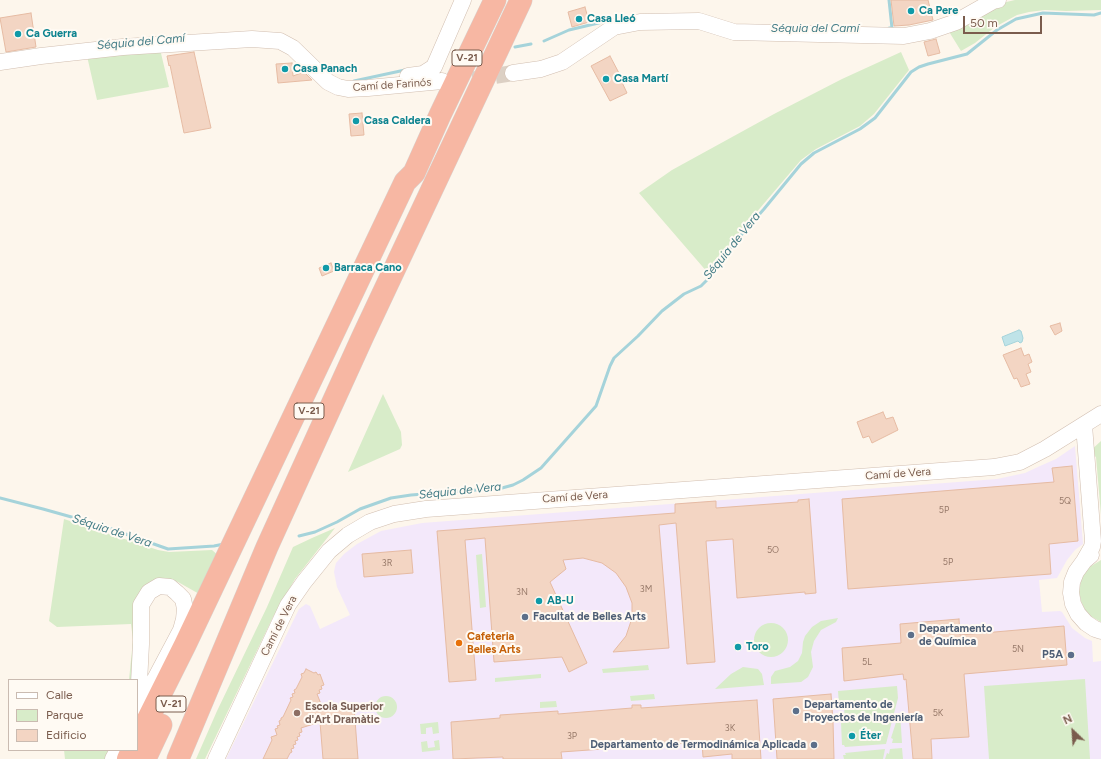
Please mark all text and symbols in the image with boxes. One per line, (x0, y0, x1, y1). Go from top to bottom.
place label: Ca Pere (919, 4, 958, 18)
marker: Ca Pere (906, 6, 916, 16)
scale bar (965, 8, 1044, 34)
place label: Casa Lleó (587, 12, 636, 26)
marker: Casa Lleó (574, 14, 584, 24)
text: 50 m (970, 16, 998, 30)
water label: Séquia del Camí (771, 21, 859, 35)
place label: Ca Guerra (26, 27, 77, 41)
marker: Ca Guerra (13, 29, 23, 39)
water label: Séquia del Camí (96, 31, 186, 53)
road number: V-21 (452, 50, 482, 66)
place label: Casa Panach (293, 62, 357, 76)
marker: Casa Panach (280, 64, 290, 74)
place label: Casa Martí (614, 72, 668, 86)
marker: Casa Martí (601, 74, 611, 84)
street label: Camí de Farinós (352, 76, 432, 94)
place label: Casa Caldera (364, 114, 431, 128)
marker: Casa Caldera (351, 116, 361, 126)
water label: Séquia de Vera (700, 209, 764, 283)
place label: Barraca Cano (334, 261, 402, 275)
marker: Barraca Cano (321, 263, 331, 273)
road number: V-21 (294, 403, 324, 419)
street label: Camí de Vera (865, 465, 931, 483)
water label: Séquia de Vera (418, 480, 502, 502)
street label: Camí de Vera (542, 488, 608, 506)
house number: 5Q (1059, 496, 1071, 506)
house number: 5P (939, 505, 949, 515)
water label: Séquia de Vera (70, 511, 154, 551)
house number: 5O (767, 545, 779, 555)
house number: 5P (943, 557, 953, 567)
house number: 3R (382, 558, 392, 568)
house number: 3M (640, 584, 652, 594)
house number: 3N (516, 587, 528, 597)
street label: Camí de Vera (258, 594, 300, 658)
place label: AB-U (547, 594, 574, 608)
marker: AB-U (534, 596, 544, 606)
place label: Facultat de Belles Arts (533, 610, 646, 624)
marker: Facultat de Belles Arts (520, 612, 530, 622)
place label: Departamento de Química (919, 622, 992, 648)
place label: Cafeteria Belles Arts (467, 630, 521, 656)
marker: Departamento de Química (906, 630, 916, 640)
marker: Cafeteria Belles Arts (454, 638, 464, 648)
place label: Toro (746, 640, 769, 654)
marker: Toro (733, 642, 743, 652)
house number: 5N (1012, 644, 1024, 654)
place label: P5A (1042, 648, 1063, 662)
marker: P5A (1066, 650, 1076, 660)
house number: 5L (862, 657, 872, 667)
legend (8, 679, 138, 751)
text: Calle (46, 688, 73, 702)
road number: V-21 (156, 696, 186, 712)
place label: Departamento de Proyectos de Ingeniería (804, 698, 923, 724)
place label: Escola Superior d'Art Dramàtic (305, 700, 383, 726)
marker: Departamento de Proyectos de Ingeniería (791, 706, 801, 716)
text: Parque (46, 708, 83, 722)
marker: Escola Superior d'Art Dramàtic (292, 708, 302, 718)
house number: 5K (933, 708, 943, 718)
north arrow (1053, 711, 1093, 751)
text: N (1061, 712, 1074, 727)
house number: 3K (725, 723, 735, 733)
text: Edificio (46, 728, 86, 742)
place label: Éter (860, 729, 881, 743)
house number: 3P (567, 731, 577, 741)
marker: Éter (847, 731, 857, 741)
place label: Departamento de Termodinámica Aplicada (590, 738, 806, 752)
marker: Departamento de Termodinámica Aplicada (809, 740, 819, 750)

